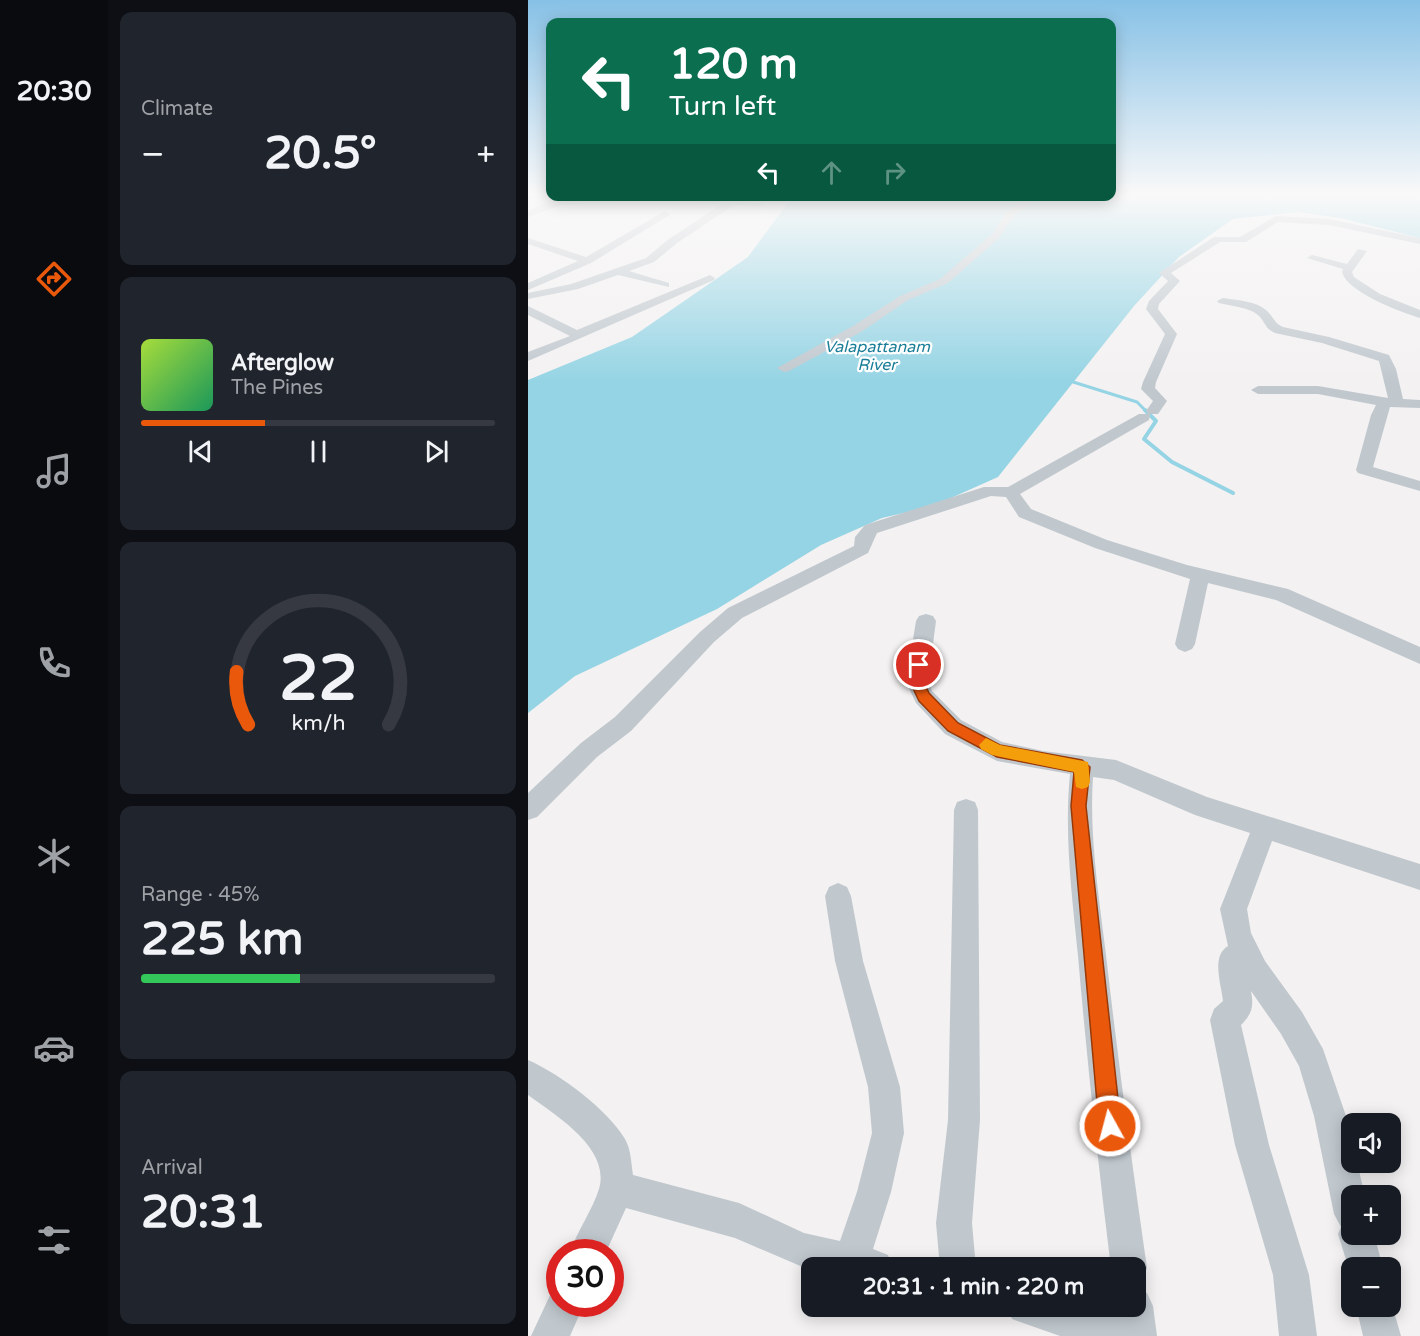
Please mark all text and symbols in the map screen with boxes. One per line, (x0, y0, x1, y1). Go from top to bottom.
text: 120 m (669, 39, 798, 90)
icon: left (570, 42, 648, 120)
text: 20:30 (17, 75, 91, 108)
text: Turn left (669, 90, 776, 123)
text: Climate (141, 97, 213, 121)
text: 20.5° (264, 127, 377, 181)
text: − (141, 135, 165, 174)
text: + (476, 135, 495, 174)
icon: left (752, 156, 785, 189)
icon: ahead (815, 156, 848, 189)
icon: right (878, 156, 911, 189)
icon: directions (33, 258, 75, 300)
water label: Valapattanam River (824, 337, 930, 375)
text: Afterglow (231, 350, 334, 376)
text: The Pines (231, 376, 323, 400)
icon: previous (184, 435, 217, 468)
icon: pause (302, 435, 335, 468)
icon: next (420, 435, 453, 468)
icon: music (33, 450, 75, 492)
pin (893, 639, 944, 690)
icon: phone (33, 642, 75, 684)
text: 22 (279, 642, 357, 717)
icon: arrive (902, 648, 935, 681)
text: km/h (291, 710, 345, 736)
icon: climate (33, 835, 75, 877)
text: Range · 45% (141, 883, 260, 907)
text: 225 km (141, 913, 303, 967)
icon: car (33, 1027, 75, 1069)
position arrow (1078, 1094, 1142, 1158)
map controls (1341, 1113, 1401, 1317)
button: sound (1341, 1113, 1401, 1173)
text: Arrival (141, 1156, 203, 1180)
button: + (1341, 1185, 1401, 1245)
text: 20:31 (141, 1186, 266, 1240)
icon: filters (33, 1219, 75, 1261)
speed limit sign: 30 (546, 1239, 624, 1317)
button: − (1341, 1257, 1401, 1317)
text: 20:31 · 1 min · 220 m (863, 1274, 1084, 1300)

